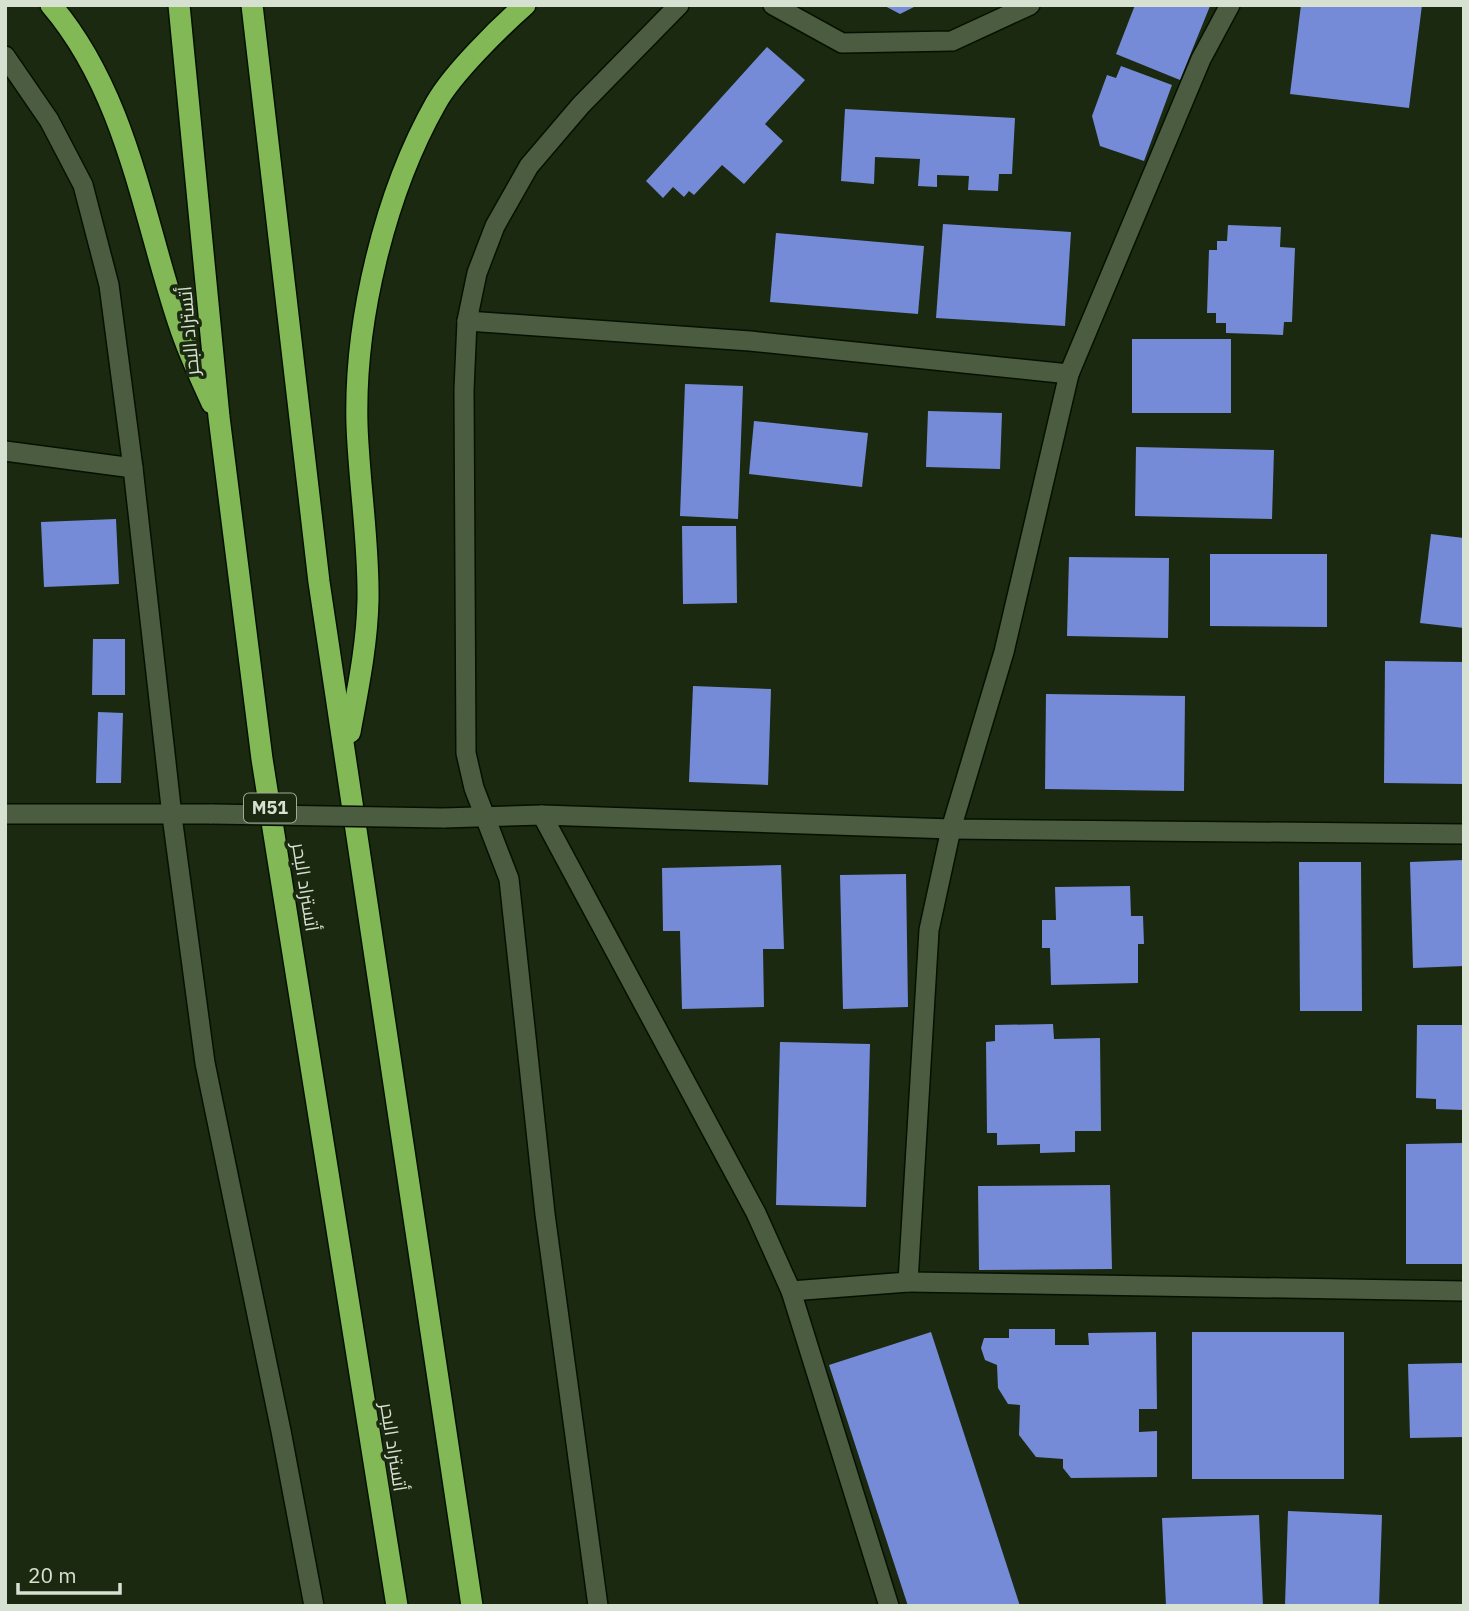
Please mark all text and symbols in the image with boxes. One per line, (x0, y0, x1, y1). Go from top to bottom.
street label: أتستراد البحر (172, 285, 204, 378)
road number: M51 (244, 794, 296, 822)
street label: أتستراد البحر (287, 840, 325, 933)
street label: أتستراد البحر (375, 1400, 413, 1493)
scale bar (18, 1552, 119, 1596)
text: 20 m (28, 1561, 77, 1589)

